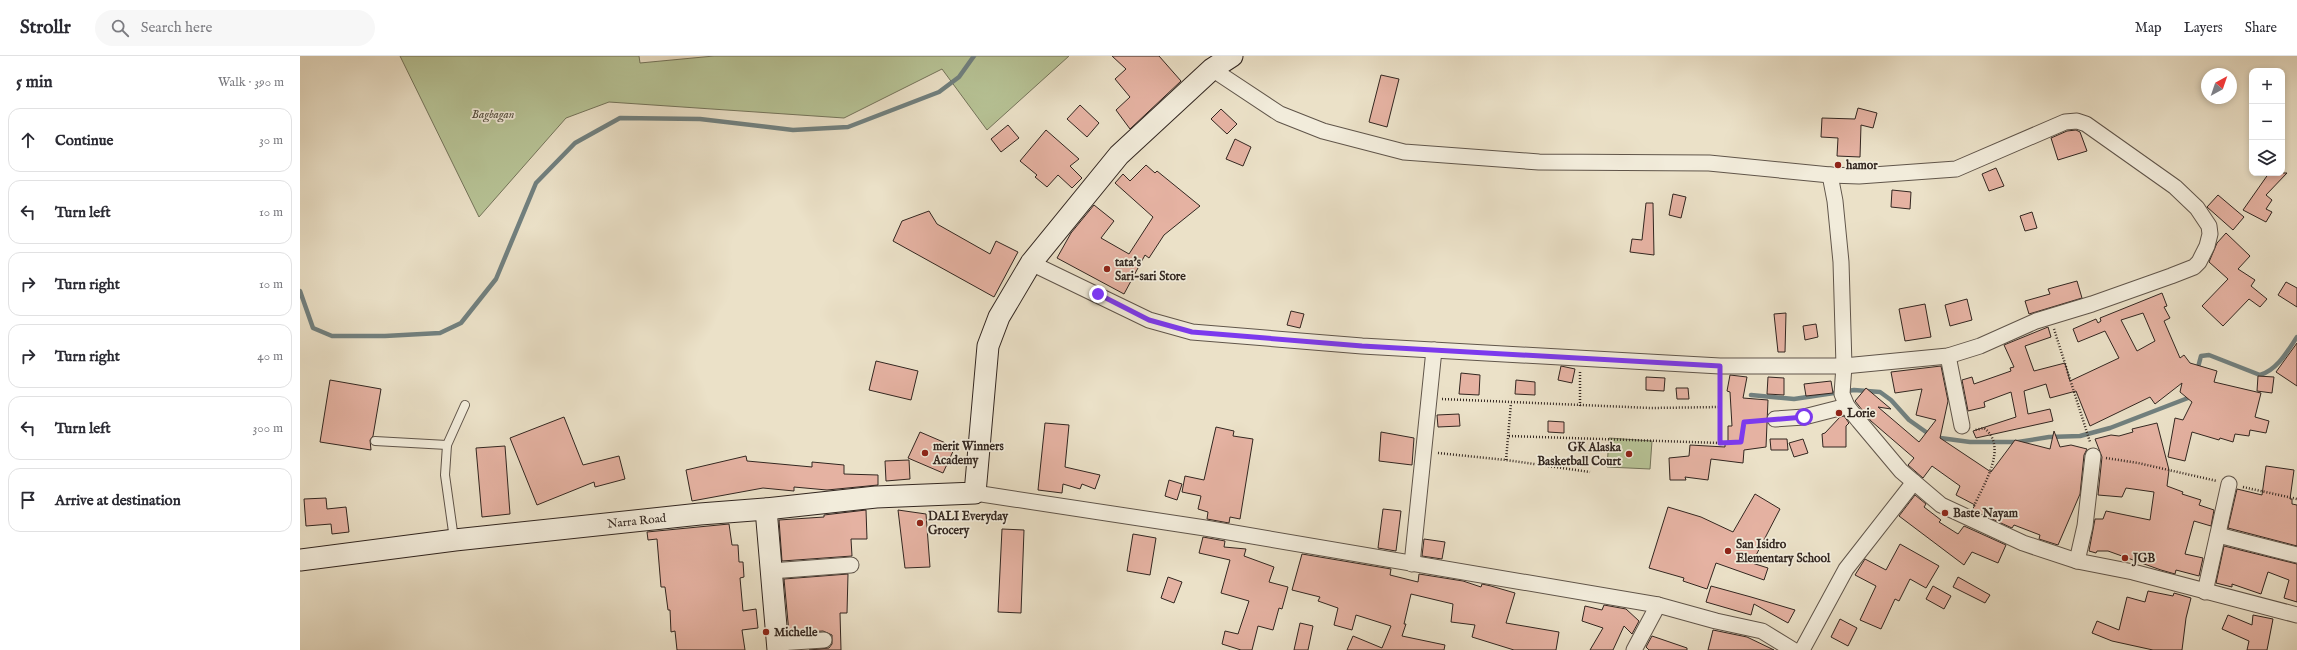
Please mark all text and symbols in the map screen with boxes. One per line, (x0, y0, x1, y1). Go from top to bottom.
search box (95, 10, 375, 46)
text: Strollr (20, 16, 71, 40)
icon: search (109, 17, 131, 39)
text: Search here (141, 18, 212, 37)
text: Map (2135, 19, 2162, 37)
text: Layers (2184, 19, 2223, 37)
text: Share (2245, 19, 2277, 37)
north arrow (2201, 68, 2237, 104)
map controls (2249, 68, 2285, 176)
button: + (2249, 68, 2285, 104)
text: 5 min (16, 72, 53, 93)
text: Walk · 390 m (218, 74, 284, 91)
button: − (2249, 104, 2285, 140)
park label: Bagbagan (472, 107, 515, 123)
icon: ahead (17, 129, 39, 151)
text: Continue (55, 131, 113, 150)
text: 30 m (259, 132, 283, 149)
button: layers (2249, 140, 2285, 176)
place label: hamor (1845, 158, 1878, 173)
marker: hamor (1833, 160, 1843, 170)
icon: left (17, 201, 39, 223)
text: Turn left (55, 203, 111, 222)
text: 10 m (259, 204, 283, 221)
place label: tata's Sari-sari Store (1114, 255, 1186, 284)
marker: tata's Sari-sari Store (1102, 264, 1112, 274)
icon: right (17, 273, 39, 295)
text: Turn right (55, 275, 120, 294)
text: 10 m (259, 276, 283, 293)
route end (1089, 285, 1107, 303)
icon: right (17, 345, 39, 367)
text: Turn right (55, 347, 120, 366)
text: 40 m (257, 348, 283, 365)
place label: Lorie (1846, 406, 1876, 421)
route start (1795, 408, 1813, 426)
marker: Lorie (1834, 408, 1844, 418)
icon: left (17, 417, 39, 439)
text: Turn left (55, 419, 111, 438)
text: 300 m (252, 420, 283, 437)
place label: merit Winners Academy (932, 439, 1004, 469)
place label: GK Alaska Basketball Court (1537, 440, 1622, 469)
marker: merit Winners Academy (920, 448, 930, 458)
marker: GK Alaska Basketball Court (1624, 449, 1634, 459)
icon: arrive (17, 489, 39, 511)
text: Arrive at destination (55, 491, 181, 510)
place label: Baste Nayam (1953, 506, 2019, 522)
marker: Baste Nayam (1940, 508, 1950, 518)
place label: DALI Everyday Grocery (928, 509, 1009, 539)
street label: Narra Road (607, 511, 667, 532)
marker: DALI Everyday Grocery (915, 518, 925, 528)
place label: San Isidro Elementary School (1736, 537, 1831, 567)
marker: San Isidro Elementary School (1723, 546, 1733, 556)
place label: JGB (2131, 551, 2155, 567)
marker: JGB (2120, 553, 2130, 563)
place label: Michelle (774, 625, 818, 640)
marker: Michelle (761, 627, 771, 637)

